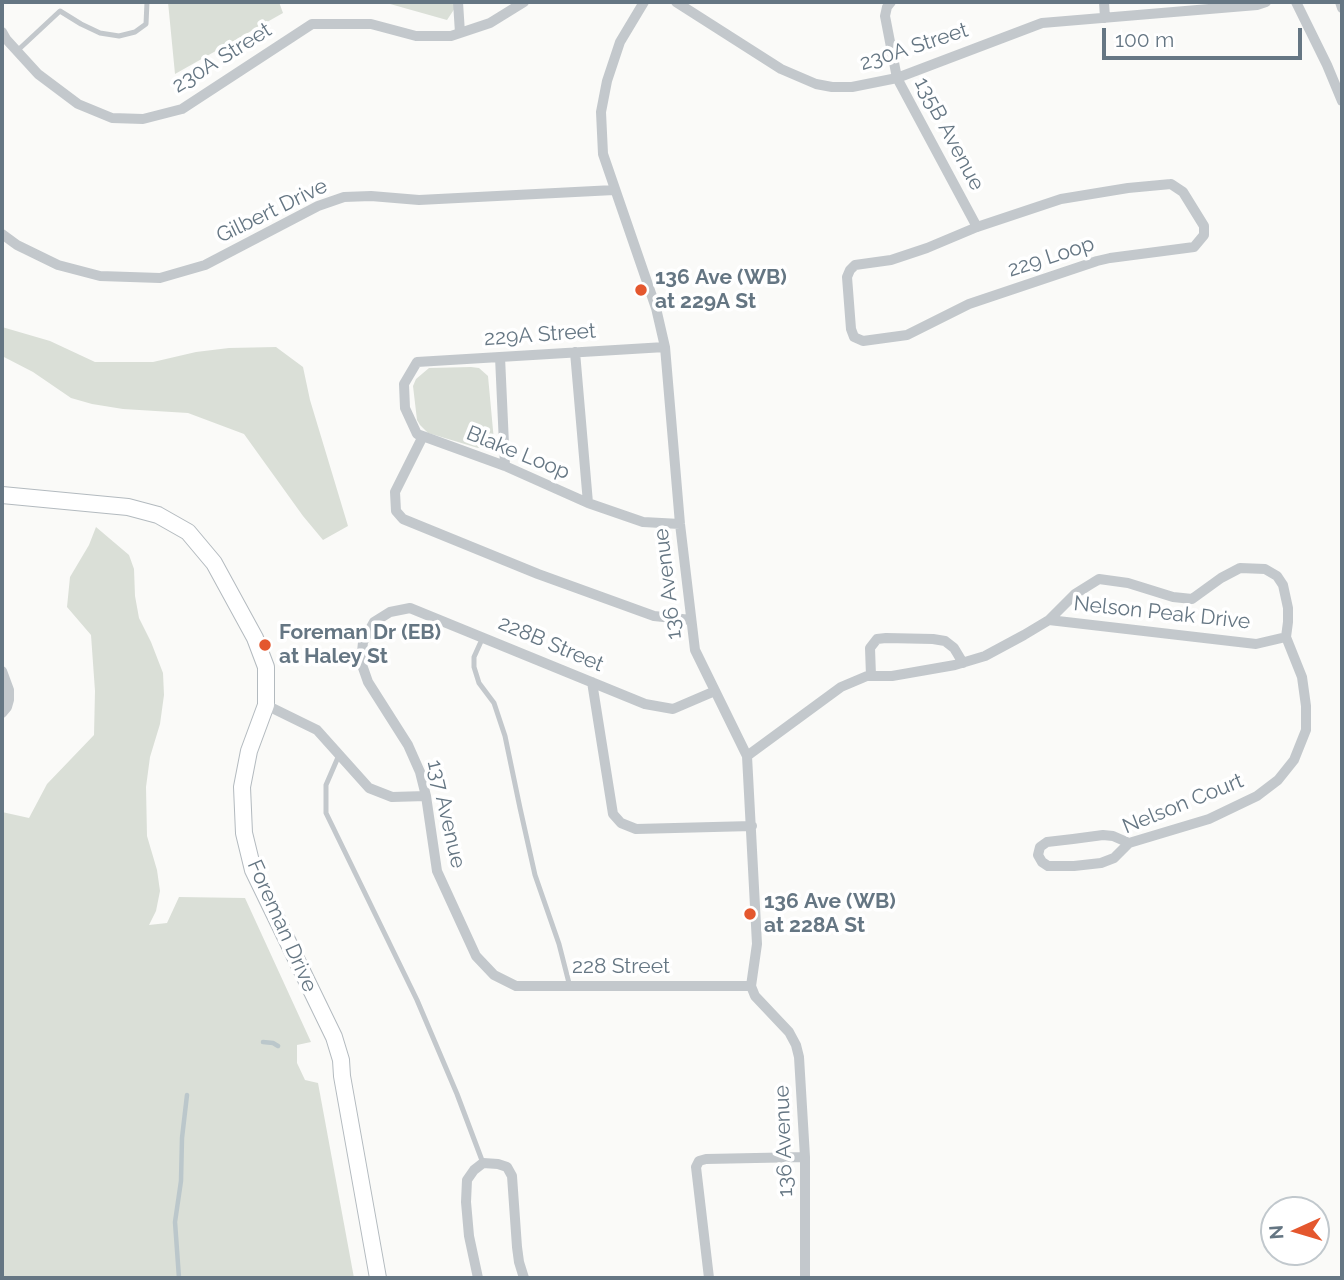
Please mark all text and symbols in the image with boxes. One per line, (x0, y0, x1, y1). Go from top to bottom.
scale bar (1106, 14, 1306, 58)
street label: 230A Street (168, 18, 276, 98)
street label: 230A Street (857, 18, 971, 76)
text: 100 m (1115, 27, 1174, 52)
street label: 135B Avenue (909, 73, 989, 195)
street label: Gilbert Drive (212, 173, 332, 249)
street label: 229 Loop (1005, 231, 1097, 283)
place label: 136 Ave (WB) at 229A St (655, 265, 787, 315)
marker: 136 Ave (WB) at 229A St (633, 282, 649, 298)
street label: 229A Street (483, 319, 597, 351)
street label: Blake Loop (463, 421, 573, 485)
street label: 136 Avenue (649, 527, 687, 641)
street label: Nelson Peak Drive (1072, 591, 1252, 635)
street label: 228B Street (495, 611, 607, 677)
place label: Foreman Dr (EB) at Haley St (279, 620, 441, 670)
marker: Foreman Dr (EB) at Haley St (257, 637, 273, 653)
street label: 137 Avenue (421, 757, 471, 871)
street label: Nelson Court (1119, 768, 1247, 840)
street label: Foreman Drive (242, 856, 322, 996)
place label: 136 Ave (WB) at 228A St (764, 889, 896, 939)
marker: 136 Ave (WB) at 228A St (742, 906, 758, 922)
street label: 228 Street (572, 954, 670, 980)
street label: 136 Avenue (769, 1085, 799, 1197)
north arrow (1260, 1196, 1330, 1266)
text: N (1265, 1224, 1288, 1240)

